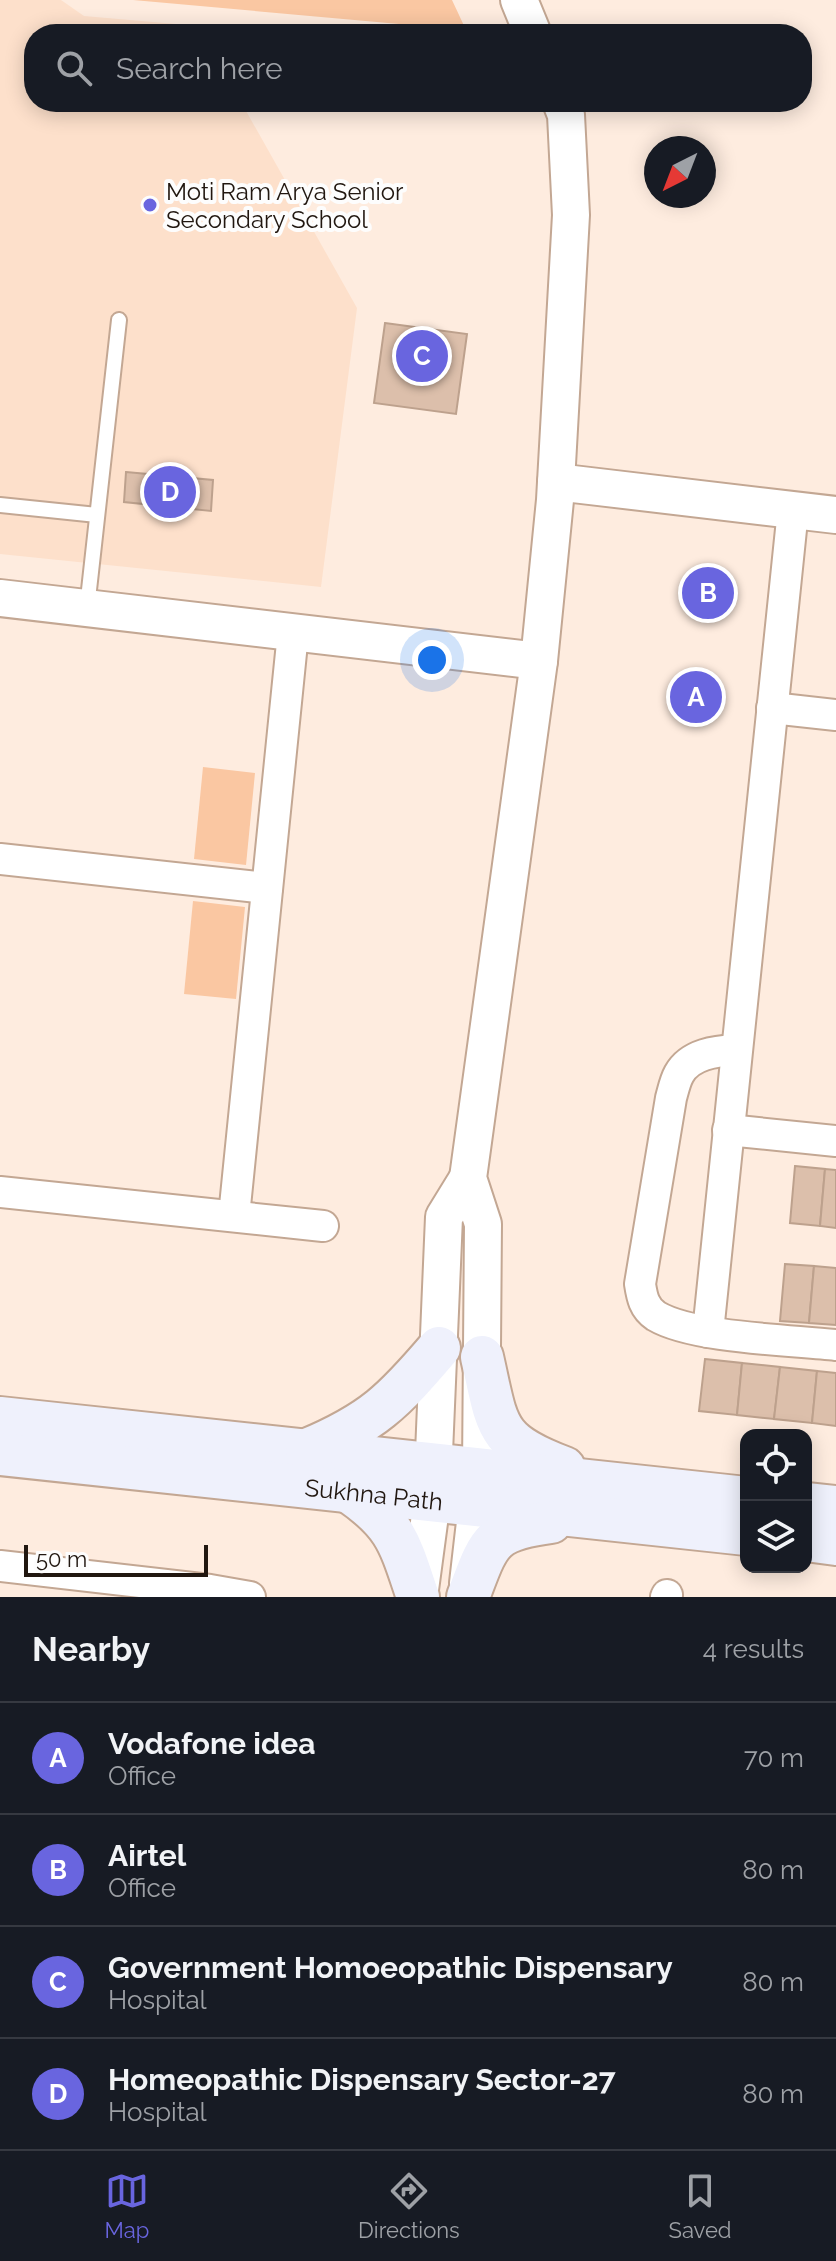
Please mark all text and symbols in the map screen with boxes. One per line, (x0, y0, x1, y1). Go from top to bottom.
search box (24, 24, 812, 112)
icon: search (52, 46, 96, 90)
text: Search here (116, 51, 283, 86)
north arrow (644, 136, 716, 208)
place label: Moti Ram Arya Senior Secondary School (166, 177, 404, 234)
marker: Moti Ram Arya Senior Secondary School (141, 196, 159, 214)
pin: C (396, 326, 448, 386)
pin: D (144, 462, 196, 522)
pin: B (682, 563, 734, 623)
your location (412, 640, 452, 680)
pin: A (670, 667, 722, 727)
map controls (740, 1429, 812, 1573)
button: locate (740, 1429, 812, 1501)
street label: Sukhna Path (303, 1472, 444, 1516)
button: layers (740, 1501, 812, 1573)
scale bar (24, 1541, 208, 1577)
text: 50 m (36, 1546, 87, 1572)
text: Nearby (32, 1629, 150, 1669)
text: 4 results (703, 1634, 804, 1664)
text: Vodafone idea (108, 1726, 315, 1761)
text: A (49, 1743, 67, 1773)
text: 70 m (744, 1743, 804, 1773)
text: Office (108, 1761, 176, 1791)
text: Airtel (108, 1838, 186, 1873)
text: B (49, 1855, 67, 1885)
text: 80 m (742, 1855, 804, 1885)
text: Office (108, 1873, 176, 1903)
text: Government Homoeopathic Dispensary (108, 1950, 673, 1985)
text: C (49, 1967, 67, 1997)
text: 80 m (742, 1967, 804, 1997)
text: Hospital (108, 1985, 207, 2015)
text: Homeopathic Dispensary Sector-27 (108, 2062, 616, 2097)
text: D (49, 2079, 67, 2109)
text: 80 m (742, 2079, 804, 2109)
text: Hospital (108, 2097, 207, 2127)
tab: Map (104, 2169, 149, 2243)
tab: Directions (358, 2169, 460, 2243)
tab: Saved (669, 2169, 732, 2243)

